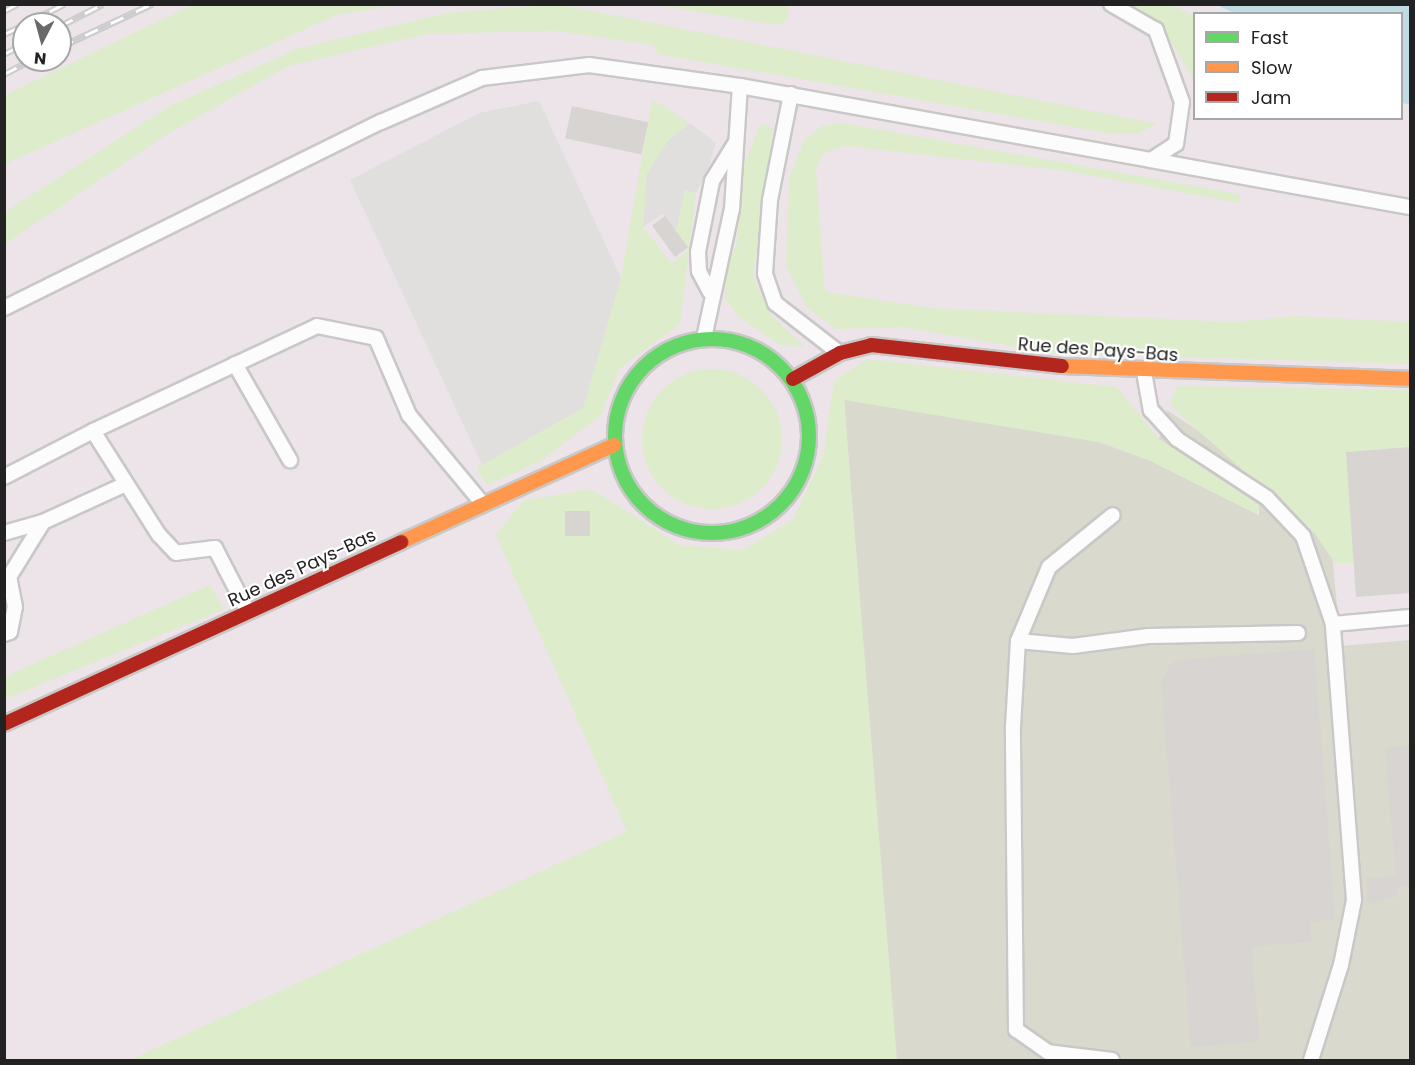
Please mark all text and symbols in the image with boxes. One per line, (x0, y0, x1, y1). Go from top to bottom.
north arrow (12, 12, 72, 72)
legend (1193, 12, 1403, 120)
text: Fast (1251, 25, 1288, 50)
text: N (33, 46, 47, 70)
text: Slow (1251, 55, 1292, 80)
text: Jam (1251, 85, 1291, 110)
street label: Rue des Pays-Bas (1017, 334, 1179, 366)
street label: Rue des Pays-Bas (225, 524, 379, 612)

